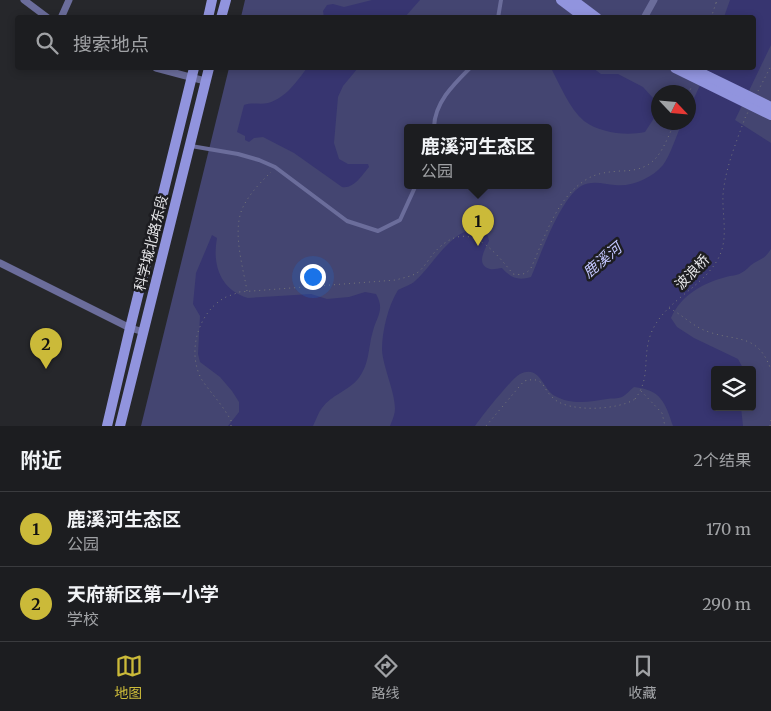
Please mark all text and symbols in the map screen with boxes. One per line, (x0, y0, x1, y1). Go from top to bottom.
search box (15, 15, 756, 70)
icon: search (33, 29, 61, 57)
text: 搜索地点 (73, 32, 149, 56)
north arrow (651, 85, 696, 130)
popup (404, 124, 552, 189)
text: 鹿溪河生态区 (421, 134, 535, 158)
text: 公园 (421, 161, 453, 181)
street label: 科学城北路东段 (130, 193, 172, 293)
pin: 1 (462, 205, 494, 246)
water label: 鹿溪河 (579, 236, 628, 282)
street label: 波浪桥 (671, 251, 713, 293)
your location (300, 264, 326, 290)
pin: 2 (30, 328, 62, 369)
map controls (711, 366, 756, 411)
button: layers (711, 366, 756, 411)
text: 附近 (20, 447, 62, 474)
text: 2个结果 (693, 450, 751, 470)
text: 鹿溪河生态区 (67, 507, 181, 531)
text: 1 (32, 519, 40, 539)
text: 170 m (706, 519, 751, 539)
text: 公园 (67, 534, 99, 554)
text: 天府新区第一小学 (67, 582, 219, 606)
text: 2 (31, 594, 41, 614)
text: 290 m (702, 594, 751, 614)
text: 学校 (67, 609, 99, 629)
tab: 地图 (115, 652, 143, 702)
tab: 路线 (372, 652, 400, 702)
tab: 收藏 (629, 652, 657, 702)

